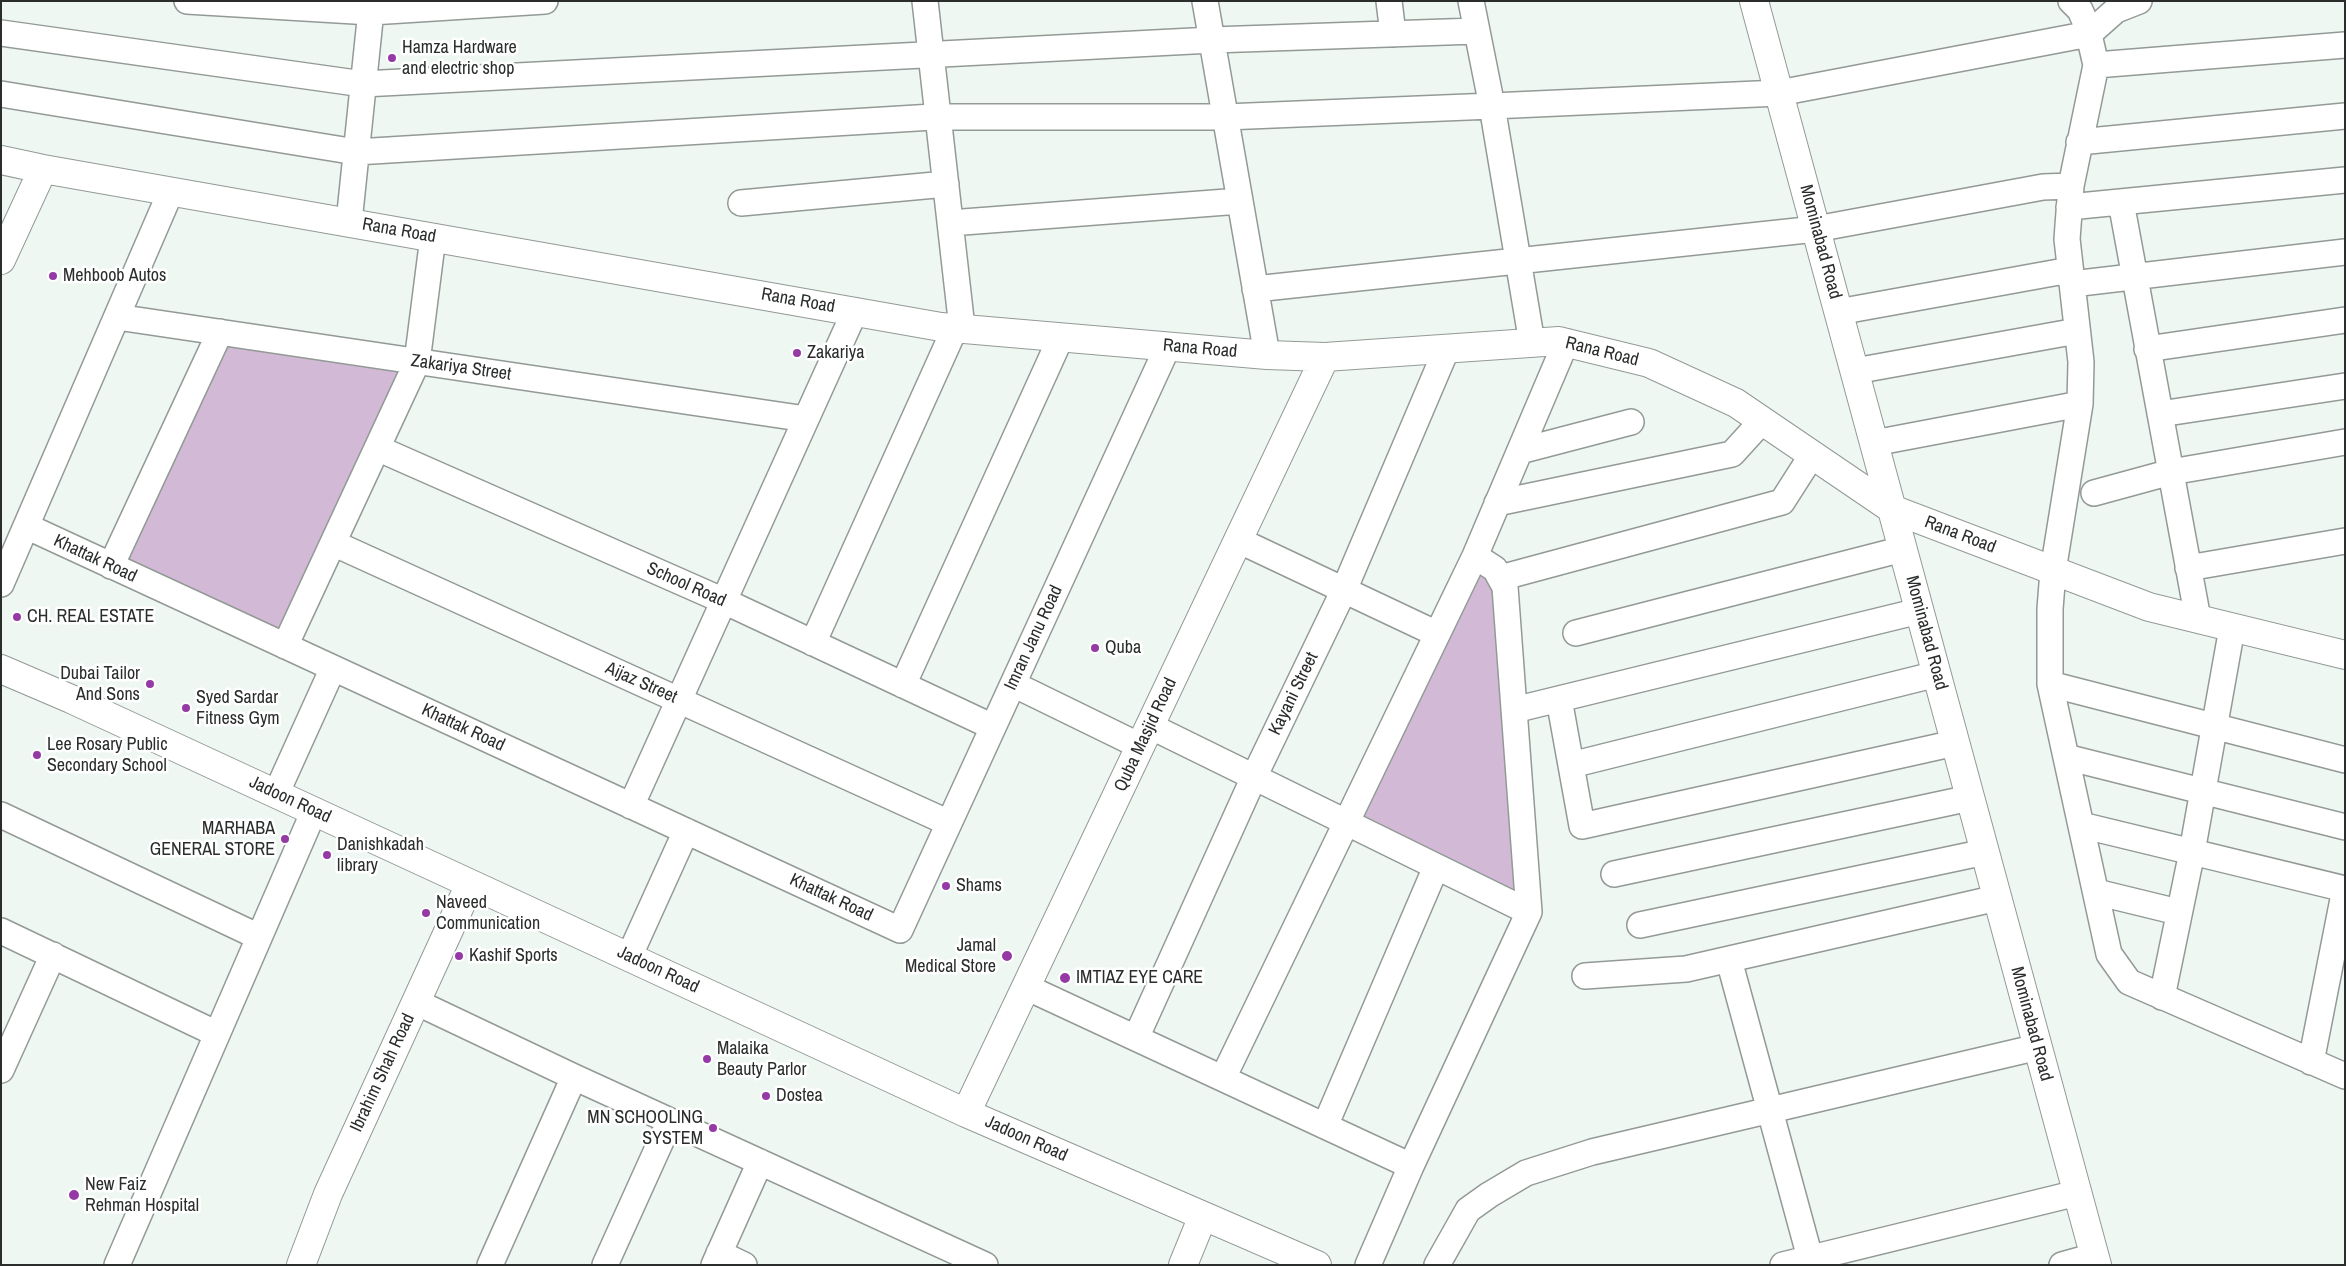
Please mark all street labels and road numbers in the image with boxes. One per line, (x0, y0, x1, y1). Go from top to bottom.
street label: Mominabad Road (1794, 183, 1846, 301)
street label: Rana Road (360, 214, 438, 248)
street label: Rana Road (759, 284, 837, 318)
street label: Rana Road (1563, 332, 1641, 372)
street label: Rana Road (1162, 335, 1238, 363)
street label: Zakariya Street (410, 350, 512, 386)
street label: Rana Road (1921, 512, 1999, 558)
street label: Khattak Road (50, 530, 140, 588)
street label: School Road (643, 558, 729, 612)
street label: Mominabad Road (1900, 574, 1952, 692)
street label: Imran Janu Road (1000, 582, 1068, 694)
street label: Kayani Street (1265, 649, 1323, 739)
street label: Aijaz Street (602, 658, 680, 708)
street label: Quba Masjid Road (1110, 675, 1182, 795)
street label: Khattak Road (418, 699, 508, 757)
street label: Jadoon Road (246, 772, 334, 828)
street label: Khattak Road (786, 869, 876, 927)
street label: Jadoon Road (614, 942, 702, 998)
street label: Mominabad Road (2005, 965, 2057, 1083)
street label: Ibrahim Shah Road (346, 1010, 420, 1136)
street label: Jadoon Road (982, 1111, 1070, 1167)

